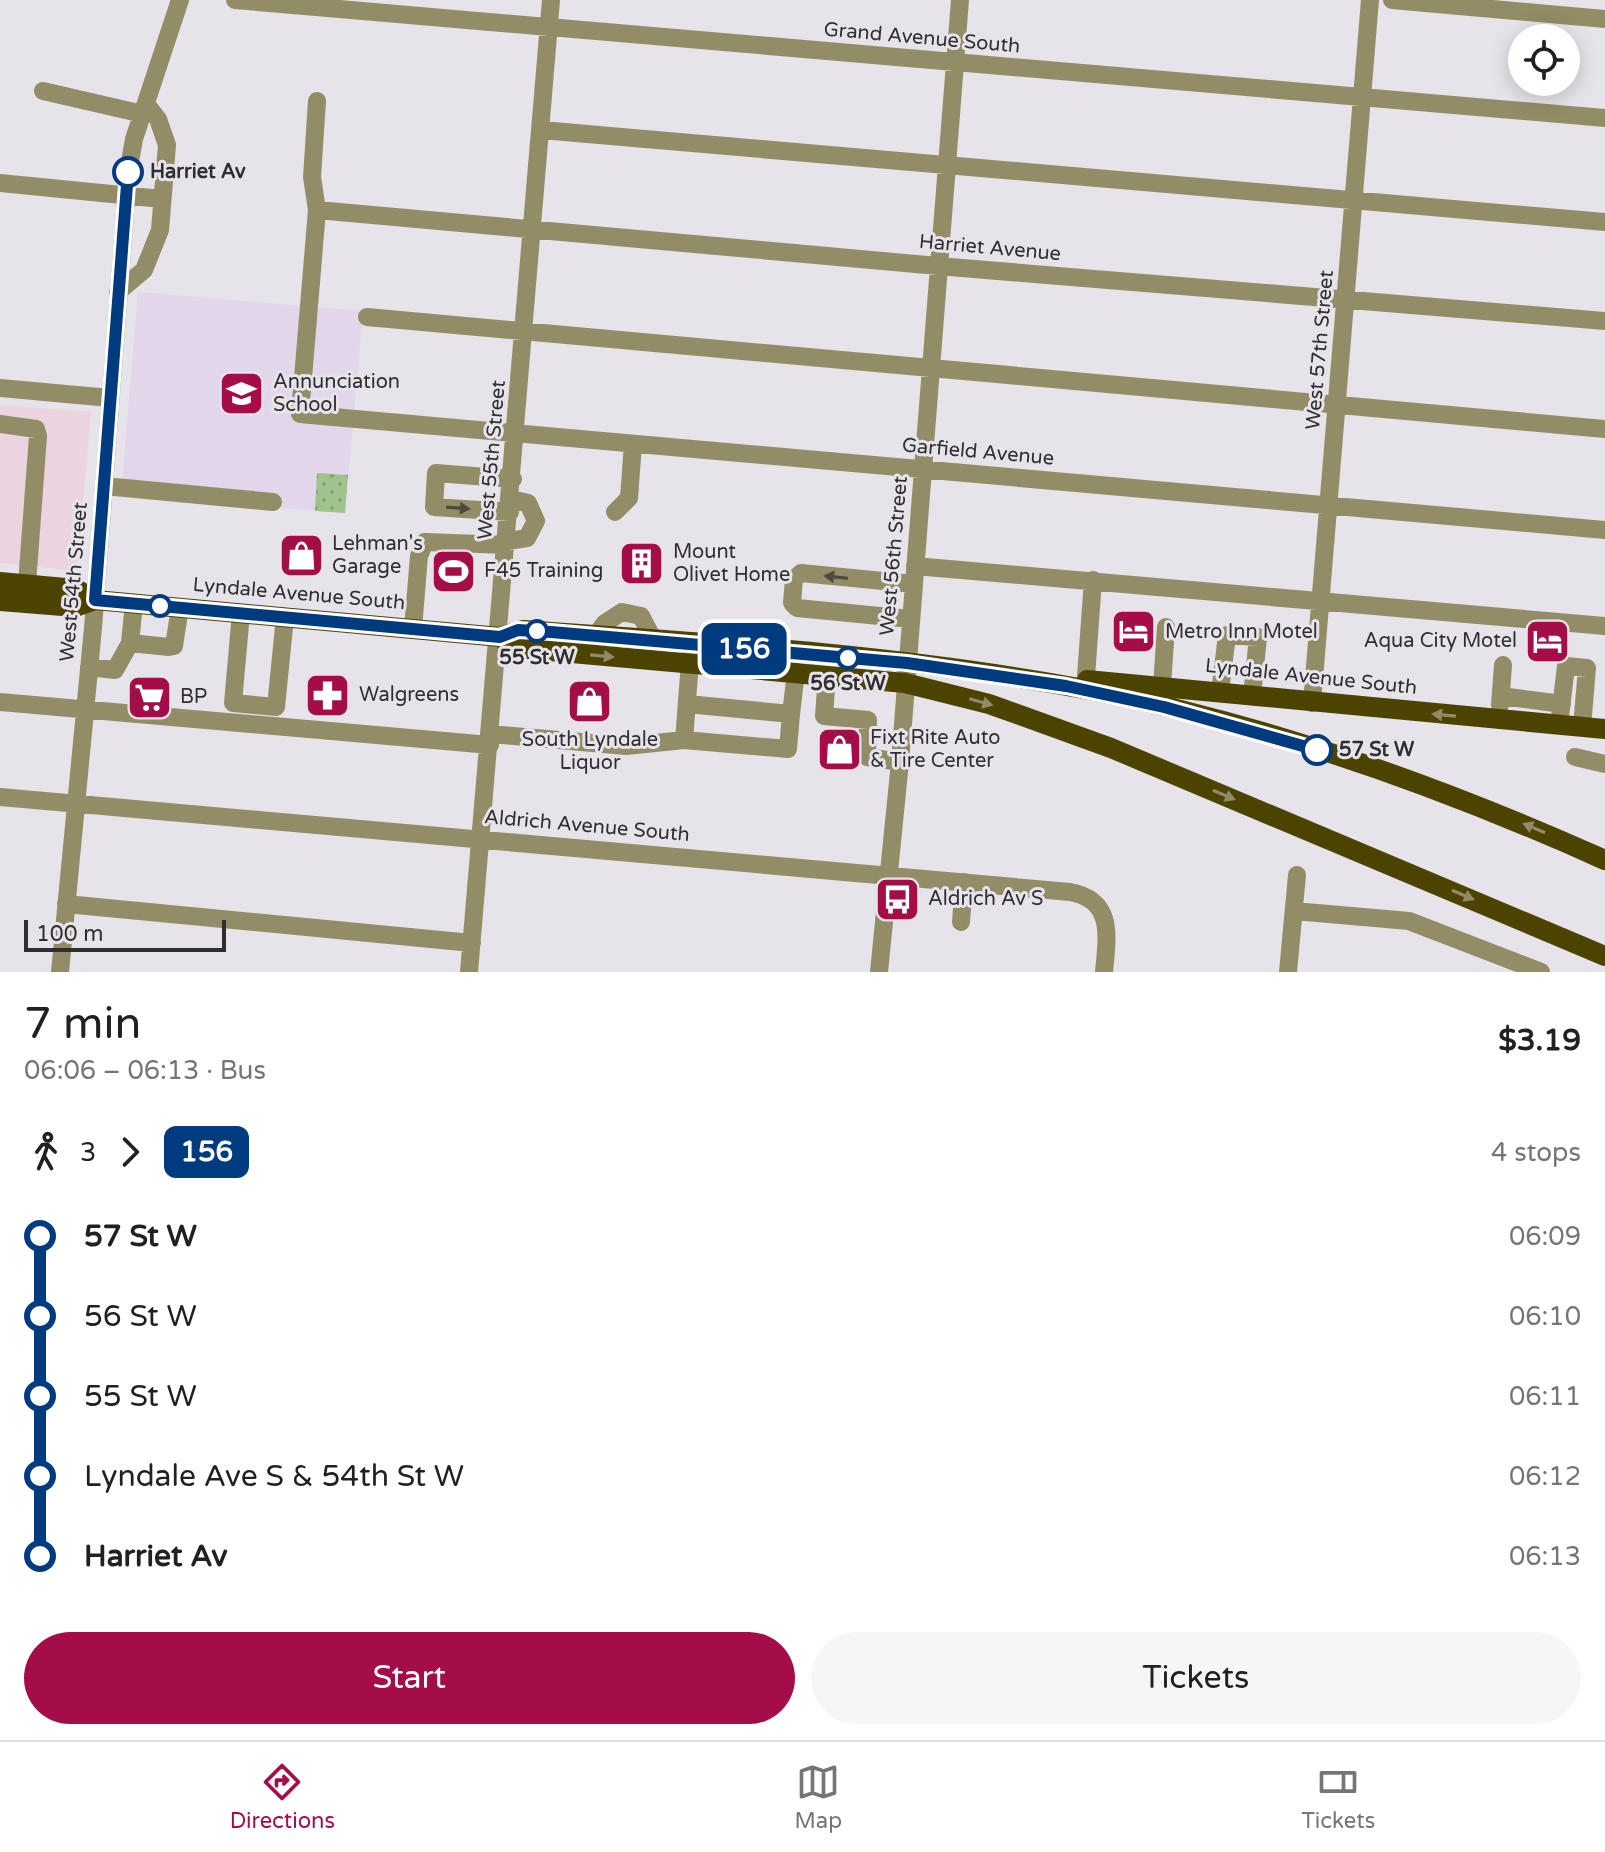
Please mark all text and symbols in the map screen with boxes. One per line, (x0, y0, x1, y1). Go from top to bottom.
street label: Grand Avenue South (823, 17, 1021, 59)
map controls (1508, 24, 1580, 96)
button: locate (1508, 24, 1580, 96)
marker: Harriet Av (113, 157, 143, 187)
place label: Harriet Av (150, 160, 246, 184)
street label: Harriet Avenue (918, 230, 1062, 266)
street label: West 57th Street (1301, 269, 1339, 431)
school or university icon: Annunciation School (218, 369, 266, 417)
place label: Annunciation School (273, 370, 400, 417)
street label: West 55th Street (473, 379, 511, 541)
street label: Garfield Avenue (901, 433, 1055, 471)
street label: West 56th Street (875, 475, 913, 637)
street label: West 54th Street (55, 501, 93, 663)
one-way arrow (446, 502, 471, 515)
shop icon: Lehman's Garage (277, 532, 325, 580)
place label: Lehman's Garage (332, 532, 423, 579)
building icon: Mount Olivet Home (618, 539, 666, 587)
place label: Mount Olivet Home (673, 540, 790, 587)
sports icon: F45 Training (429, 547, 477, 595)
place label: F45 Training (484, 559, 603, 583)
one-way arrow (823, 570, 848, 583)
street label: Lyndale Avenue South (192, 573, 406, 615)
unlabelled marker (149, 595, 171, 617)
hotel icon: Metro Inn Motel (1110, 608, 1158, 656)
hotel icon: Aqua City Motel (1524, 617, 1572, 665)
marker: 55 St W (526, 620, 548, 642)
place label: Metro Inn Motel (1165, 620, 1318, 644)
line badge: 156 (698, 623, 790, 675)
place label: Aqua City Motel (1364, 629, 1517, 653)
text: 156 (718, 632, 770, 666)
place label: 55 St W (499, 646, 575, 670)
marker: 56 St W (837, 647, 859, 669)
one-way arrow (590, 650, 615, 663)
street label: Lyndale Avenue South (1204, 654, 1418, 700)
pharmacy icon: Walgreens (304, 671, 352, 719)
place label: 56 St W (810, 672, 886, 696)
supermarket icon: BP (125, 673, 173, 721)
shop icon: South Lyndale Liquor (566, 677, 614, 725)
place label: Walgreens (359, 683, 459, 707)
place label: BP (180, 685, 207, 709)
one-way arrow (969, 696, 993, 709)
one-way arrow (1431, 708, 1456, 721)
shop icon: Fixt Rite Auto & Tire Center (815, 725, 863, 773)
place label: Fixt Rite Auto & Tire Center (870, 726, 1000, 773)
place label: South Lyndale Liquor (522, 728, 658, 775)
marker: 57 St W (1302, 735, 1332, 765)
place label: 57 St W (1339, 738, 1415, 762)
one-way arrow (1212, 788, 1235, 801)
street label: Aldrich Avenue South (483, 805, 691, 847)
one-way arrow (1522, 822, 1546, 835)
bus stop icon: Aldrich Av S (873, 875, 921, 923)
place label: Aldrich Av S (928, 887, 1043, 911)
one-way arrow (1451, 889, 1475, 902)
scale bar (24, 916, 226, 952)
text: 100 m (36, 921, 103, 947)
text: 7 min (24, 998, 141, 1051)
text: $3.19 (1498, 1022, 1581, 1059)
text: 06:06 – 06:13 · Bus (24, 1055, 266, 1086)
icon: walk (24, 1130, 68, 1174)
icon: forward (108, 1130, 152, 1174)
text: 156 (180, 1135, 233, 1169)
text: 3 (80, 1137, 96, 1168)
text: 4 stops (1491, 1137, 1581, 1168)
text: 57 St W (84, 1218, 197, 1255)
text: 06:09 (1509, 1221, 1581, 1252)
text: 56 St W (84, 1298, 197, 1335)
text: 06:10 (1509, 1301, 1581, 1332)
text: 55 St W (84, 1378, 197, 1415)
text: 06:11 (1509, 1381, 1581, 1412)
text: Lyndale Ave S & 54th St W (84, 1458, 464, 1495)
text: 06:12 (1509, 1461, 1581, 1492)
text: Harriet Av (84, 1538, 227, 1575)
text: 06:13 (1509, 1541, 1581, 1572)
button: Start (24, 1632, 795, 1724)
button: Tickets (811, 1632, 1581, 1724)
tab: Directions (230, 1760, 335, 1834)
tab: Map (795, 1760, 842, 1834)
tab: Tickets (1302, 1760, 1375, 1834)

